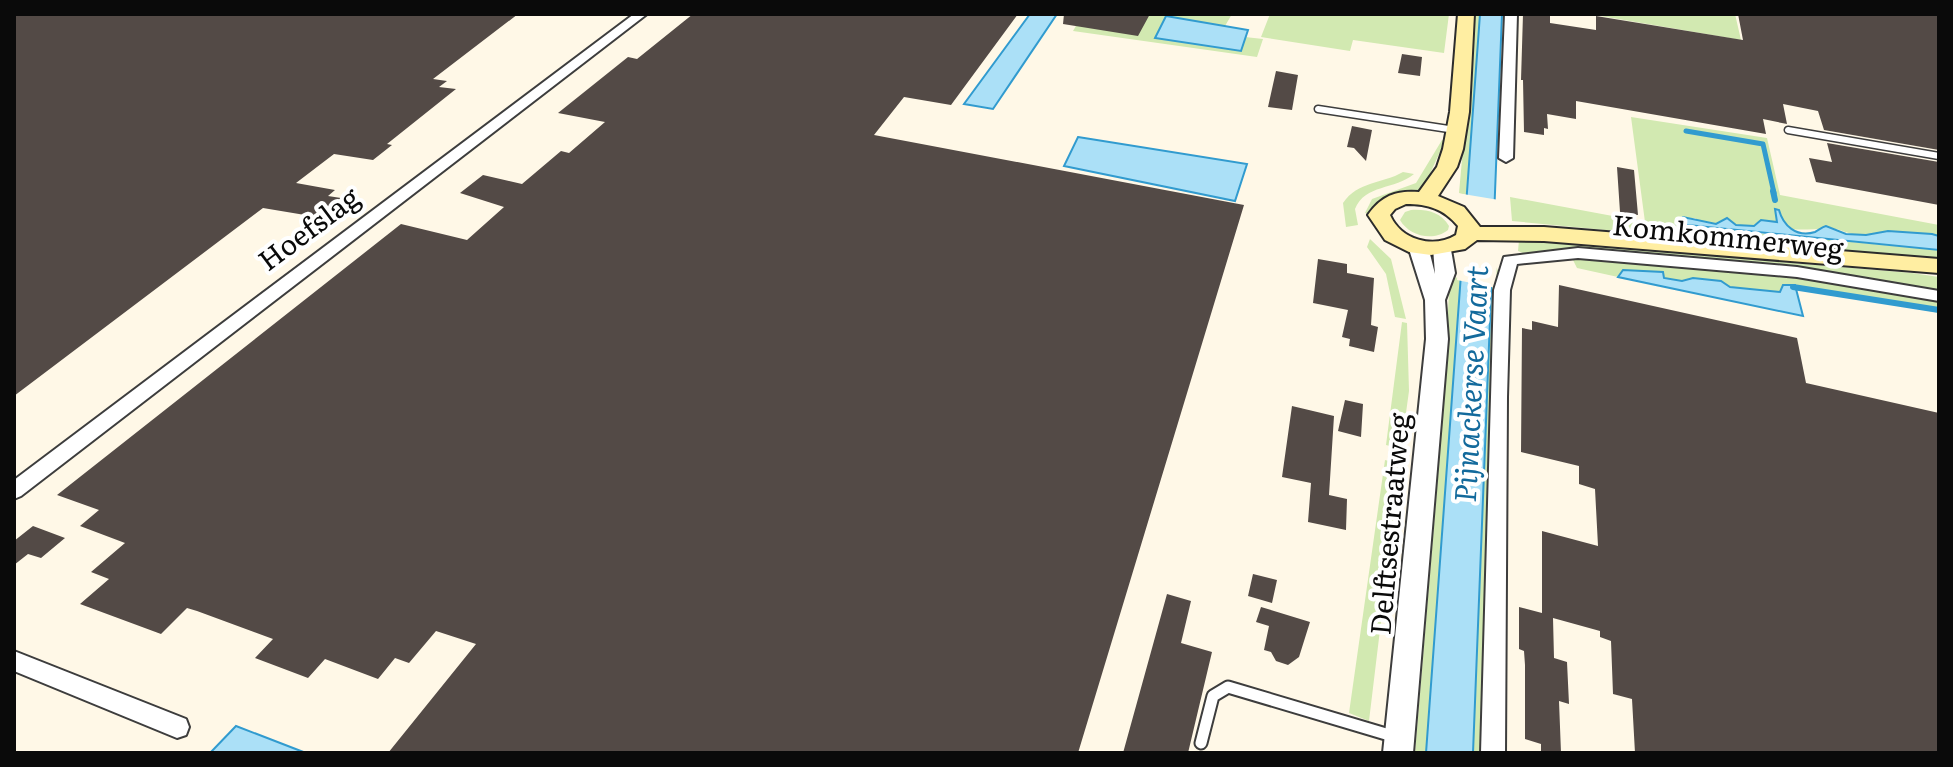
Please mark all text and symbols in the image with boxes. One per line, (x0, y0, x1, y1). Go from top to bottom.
street label: Hoefslag (248, 175, 368, 280)
street label: Komkommerweg (1611, 202, 1846, 268)
water label: Pijnackerse Vaart (1441, 264, 1497, 504)
street label: Delftsestraatweg (1357, 411, 1419, 637)

